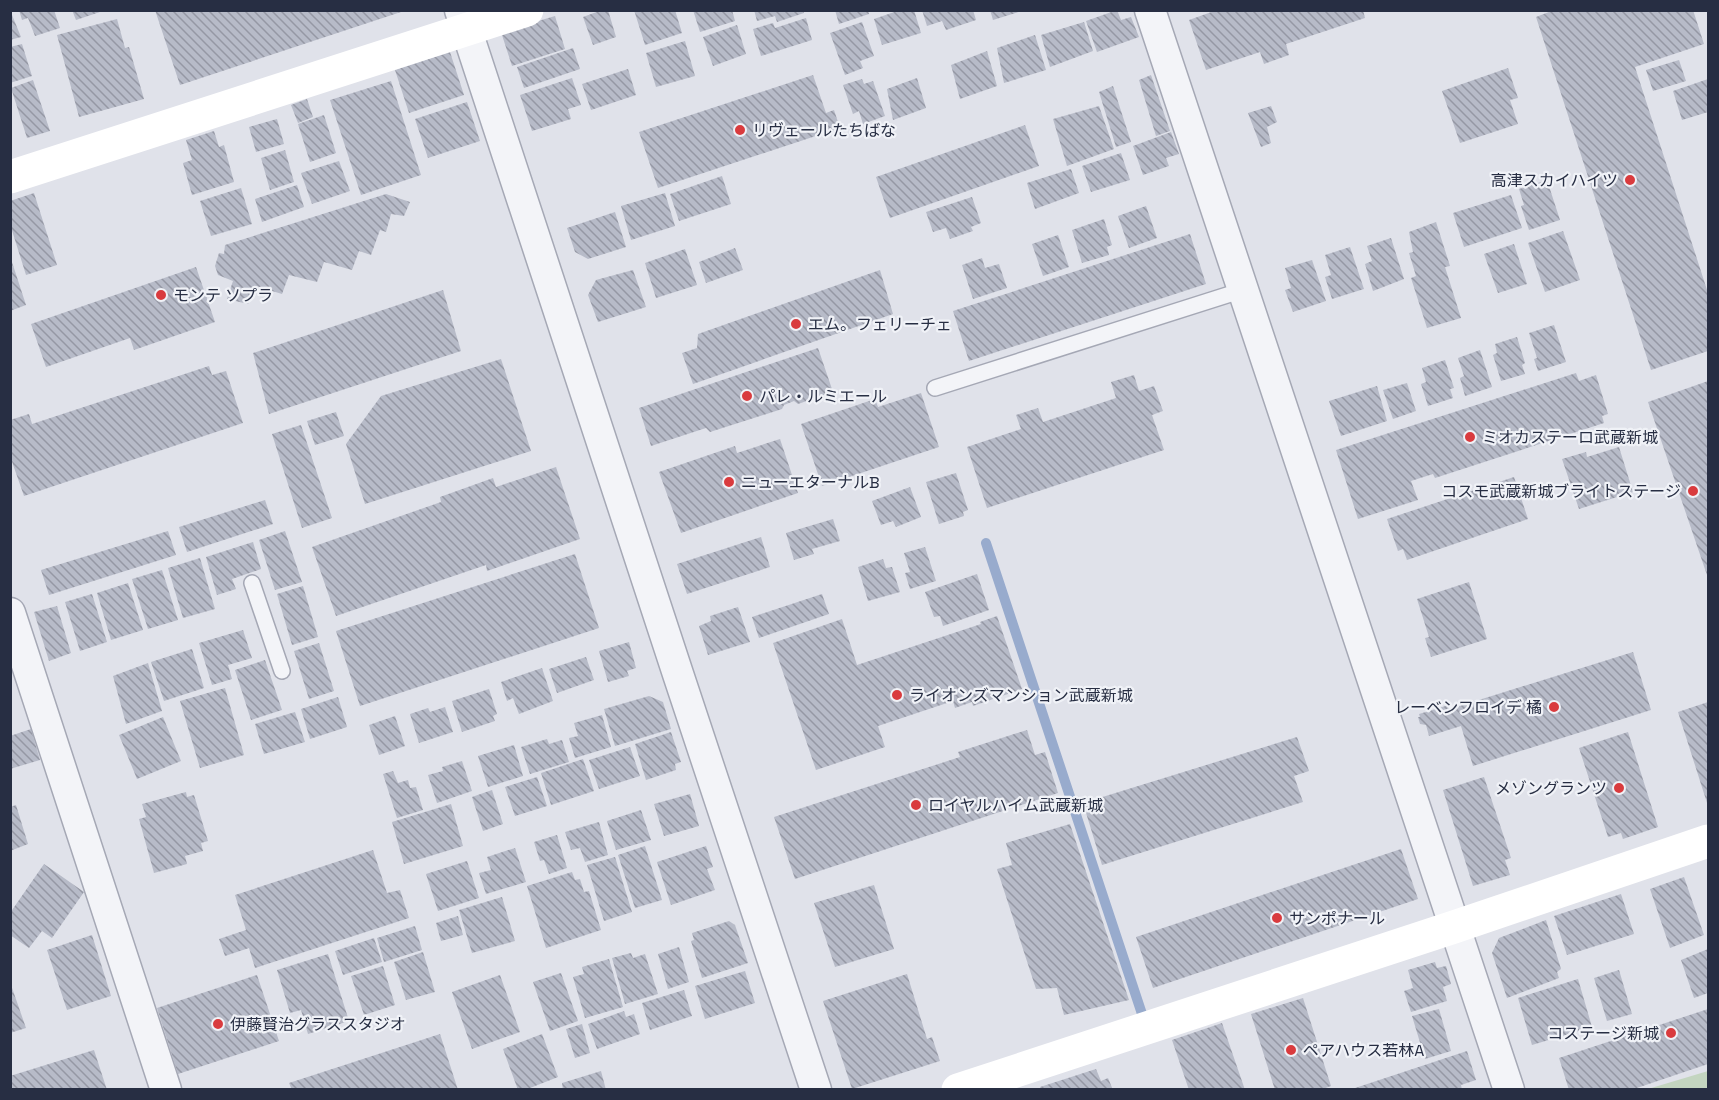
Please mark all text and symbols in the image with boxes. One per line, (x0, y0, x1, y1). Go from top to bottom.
place label: リヴェールたちばな (752, 120, 896, 141)
marker: リヴェールたちばな (733, 123, 747, 137)
place label: 高津スカイハイツ (1491, 170, 1618, 191)
marker: 高津スカイハイツ (1623, 173, 1637, 187)
place label: モンテ ソプラ (173, 285, 273, 306)
marker: モンテ ソプラ (154, 288, 168, 302)
place label: エム。フェリーチェ (808, 314, 952, 335)
marker: エム。フェリーチェ (789, 317, 803, 331)
place label: パレ・ルミエール (759, 386, 887, 407)
marker: パレ・ルミエール (740, 389, 754, 403)
place label: ミオカステーロ武蔵新城 (1482, 427, 1658, 448)
marker: ミオカステーロ武蔵新城 (1463, 430, 1477, 444)
place label: ニューエターナルB (741, 472, 880, 493)
marker: ニューエターナルB (722, 475, 736, 489)
place label: コスモ武蔵新城ブライトステージ (1441, 481, 1681, 502)
marker: コスモ武蔵新城ブライトステージ (1686, 484, 1700, 498)
place label: ライオンズマンション武蔵新城 (909, 685, 1133, 706)
marker: ライオンズマンション武蔵新城 (890, 688, 904, 702)
place label: レーベンフロイデ 橘 (1394, 697, 1542, 718)
marker: レーベンフロイデ 橘 (1547, 700, 1561, 714)
place label: メゾングランツ (1495, 778, 1607, 799)
marker: メゾングランツ (1612, 781, 1626, 795)
place label: ロイヤルハイム武蔵新城 (928, 795, 1103, 816)
marker: ロイヤルハイム武蔵新城 (909, 798, 923, 812)
place label: サンポナール (1289, 908, 1385, 929)
marker: サンポナール (1270, 911, 1284, 925)
place label: 伊藤賢治グラススタジオ (230, 1014, 406, 1035)
marker: 伊藤賢治グラススタジオ (211, 1017, 225, 1031)
place label: コステージ新城 (1547, 1023, 1659, 1044)
marker: コステージ新城 (1664, 1026, 1678, 1040)
place label: ペアハウス若林A (1303, 1040, 1424, 1061)
marker: ペアハウス若林A (1284, 1043, 1298, 1057)

